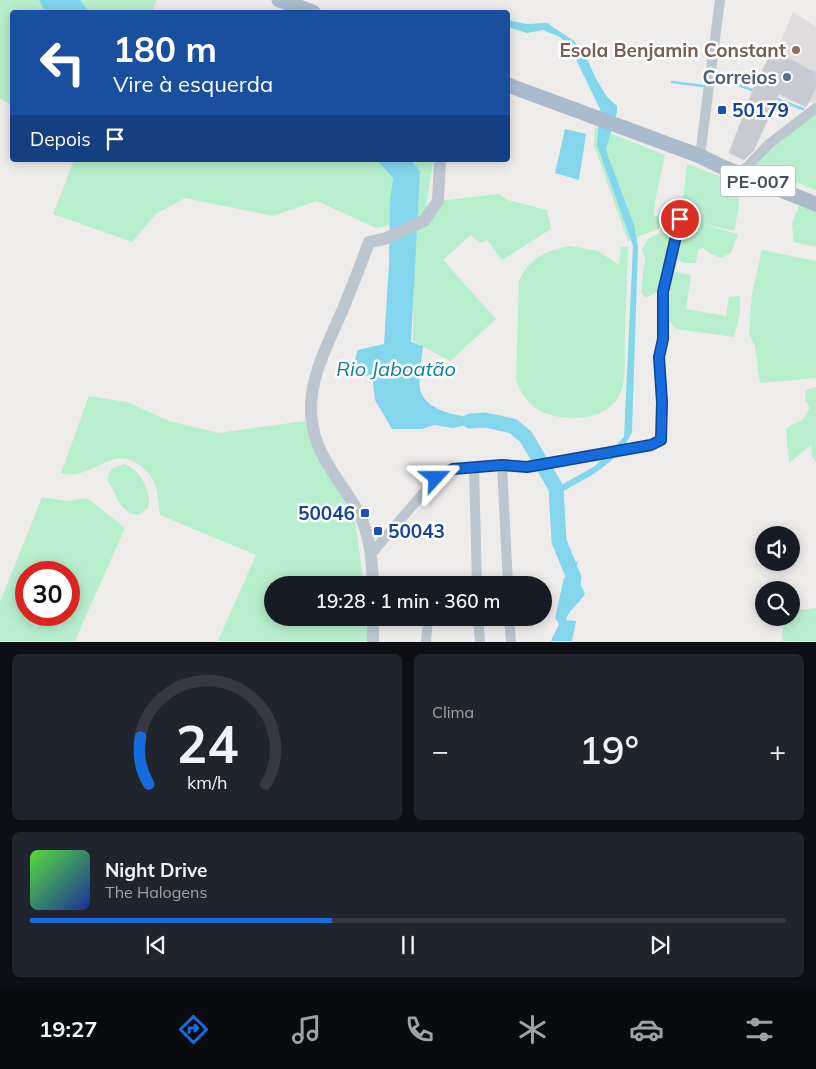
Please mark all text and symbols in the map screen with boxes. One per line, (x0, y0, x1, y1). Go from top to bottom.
text: 180 m (113, 27, 217, 71)
icon: left (30, 30, 95, 95)
place label: Esola Benjamin Constant (560, 38, 786, 62)
marker: Esola Benjamin Constant (790, 44, 802, 56)
place label: Correios (702, 65, 777, 89)
text: Vire à esquerda (113, 70, 273, 98)
marker: Correios (781, 71, 793, 83)
place label: 50179 (732, 98, 789, 122)
marker: 50179 (716, 104, 728, 116)
icon: arrive (101, 125, 129, 153)
text: Depois (30, 127, 91, 151)
road number: PE-007 (720, 166, 796, 197)
pin (659, 198, 701, 240)
icon: arrive (666, 205, 694, 233)
water label: Rio Jaboatão (336, 356, 456, 381)
position arrow (409, 451, 461, 503)
place label: 50046 (298, 501, 355, 525)
marker: 50046 (359, 507, 371, 519)
place label: 50043 (388, 519, 445, 543)
marker: 50043 (372, 525, 384, 537)
map controls (755, 526, 800, 626)
button: sound (755, 526, 800, 571)
speed limit sign: 30 (15, 561, 80, 626)
button: search (755, 581, 800, 626)
text: 19:28 · 1 min · 360 m (315, 589, 501, 613)
text: Clima (432, 702, 474, 722)
text: 24 (176, 711, 238, 776)
text: 19° (579, 726, 639, 774)
text: − (432, 733, 449, 768)
text: + (769, 733, 786, 768)
text: km/h (187, 771, 227, 793)
text: Night Drive (105, 858, 207, 882)
text: The Halogens (105, 882, 207, 902)
icon: previous (142, 931, 170, 959)
icon: pause (394, 931, 422, 959)
icon: next (646, 931, 674, 959)
icon: directions (176, 1012, 211, 1047)
icon: music (289, 1012, 324, 1047)
icon: phone (402, 1012, 437, 1047)
icon: climate (515, 1012, 550, 1047)
icon: car (629, 1012, 664, 1047)
icon: filters (742, 1012, 777, 1047)
text: 19:27 (39, 1015, 97, 1043)

